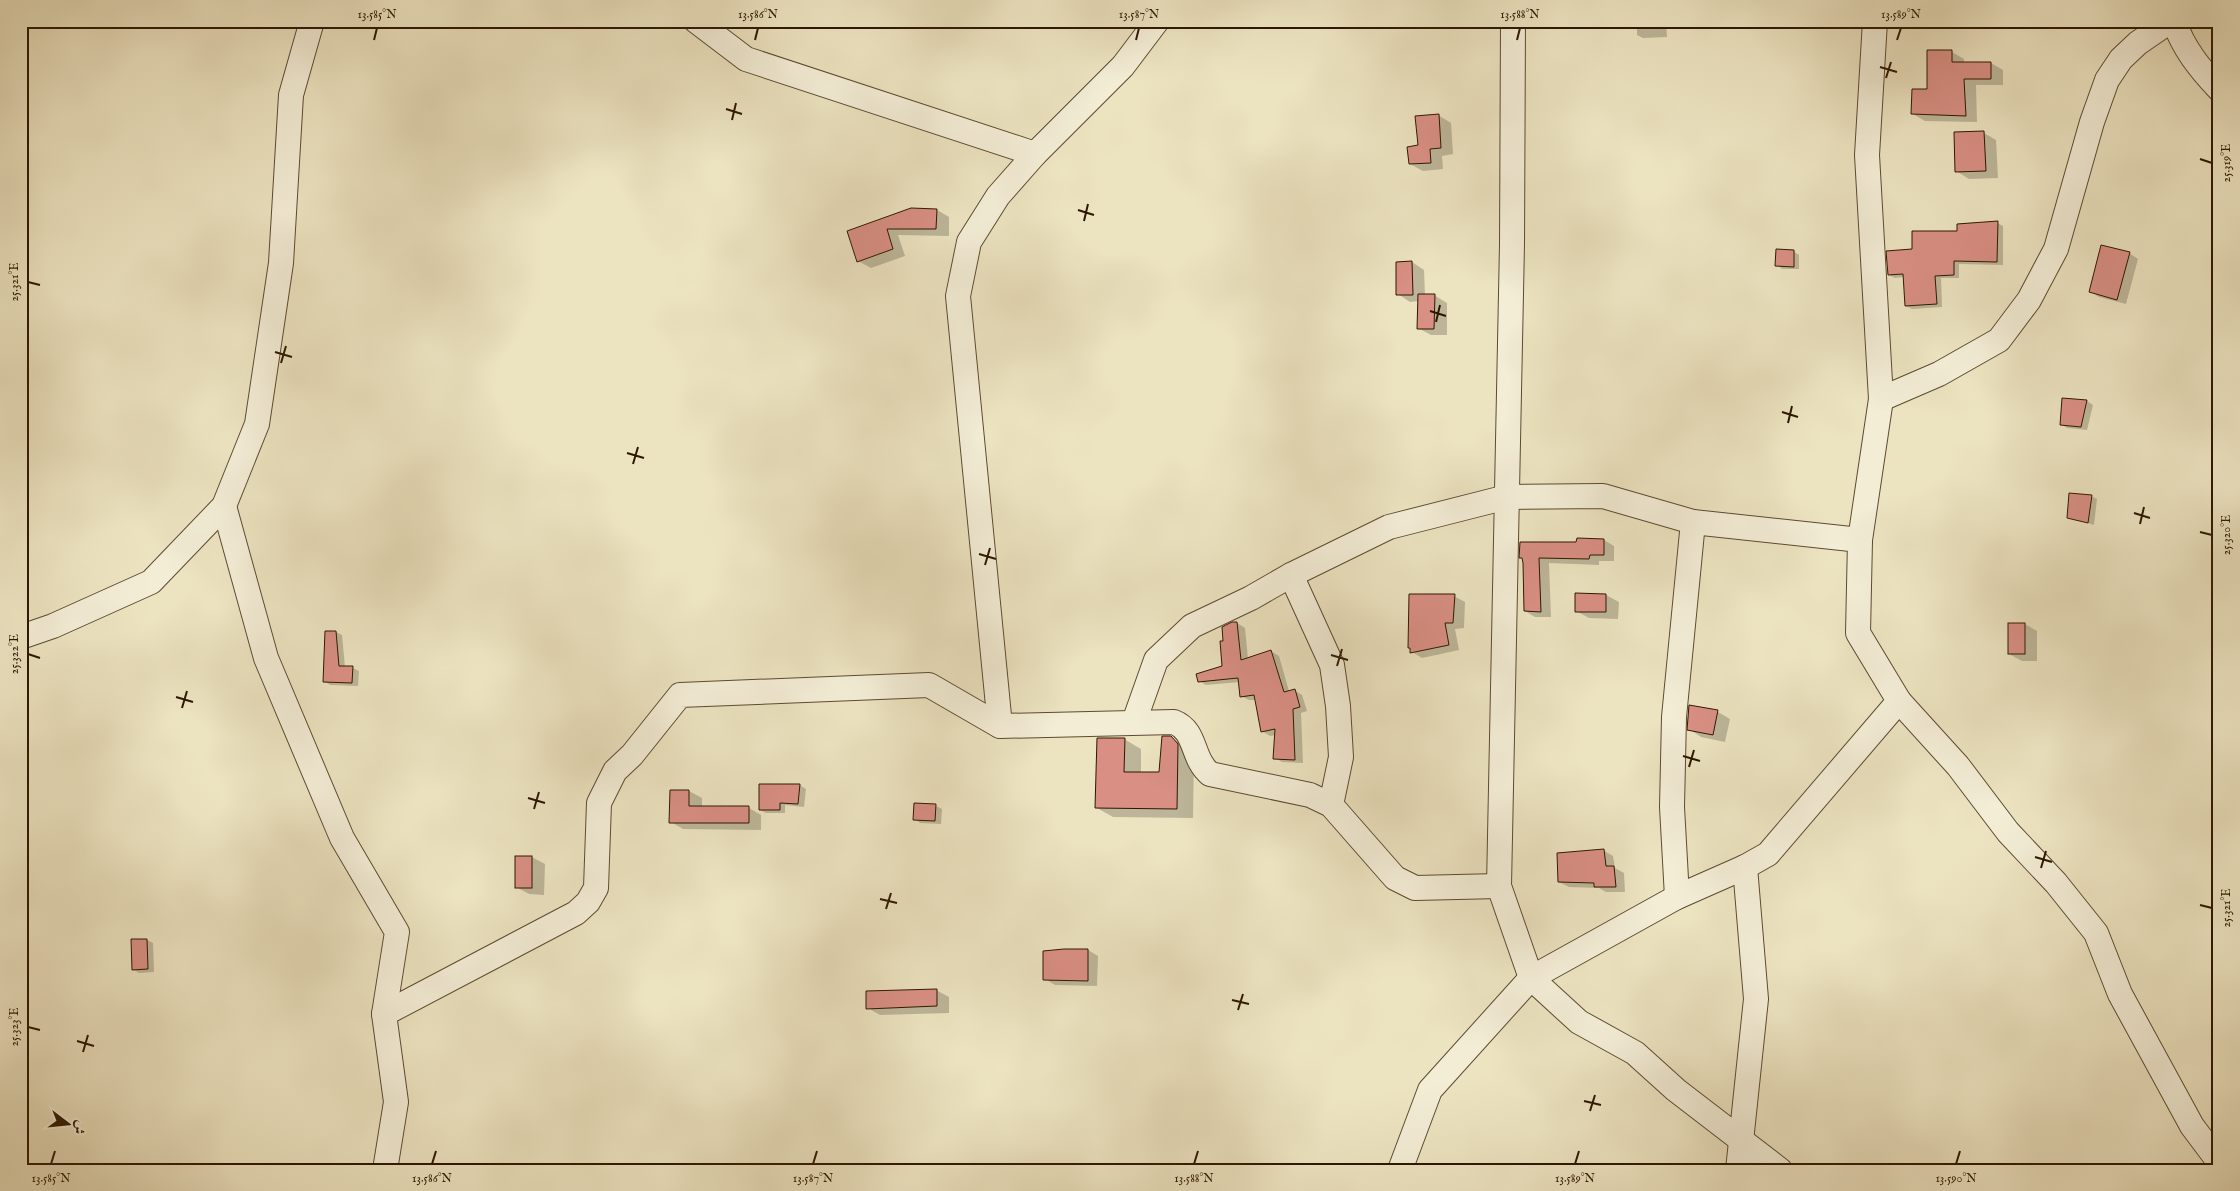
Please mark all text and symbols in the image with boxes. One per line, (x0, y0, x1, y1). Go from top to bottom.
text: 13.585°N (357, 7, 397, 22)
text: 13.586°N (738, 7, 779, 22)
text: 13.587°N (1119, 7, 1160, 22)
text: 13.588°N (1500, 7, 1540, 22)
text: 13.589°N (1881, 7, 1922, 22)
text: 25.319°E (2219, 144, 2234, 182)
text: 25.321°E (7, 262, 22, 302)
text: 25.320°E (2219, 515, 2234, 555)
text: 25.322°E (7, 634, 22, 674)
text: 25.321°E (2219, 888, 2234, 928)
text: 25.323°E (7, 1007, 22, 1047)
north arrow (42, 1098, 92, 1148)
text: ش (69, 1118, 90, 1137)
text: 13.585°N (31, 1171, 71, 1186)
text: 13.586°N (412, 1171, 453, 1186)
text: 13.587°N (793, 1171, 834, 1186)
text: 13.588°N (1174, 1171, 1214, 1186)
text: 13.589°N (1555, 1171, 1596, 1186)
text: 13.590°N (1935, 1171, 1977, 1186)

